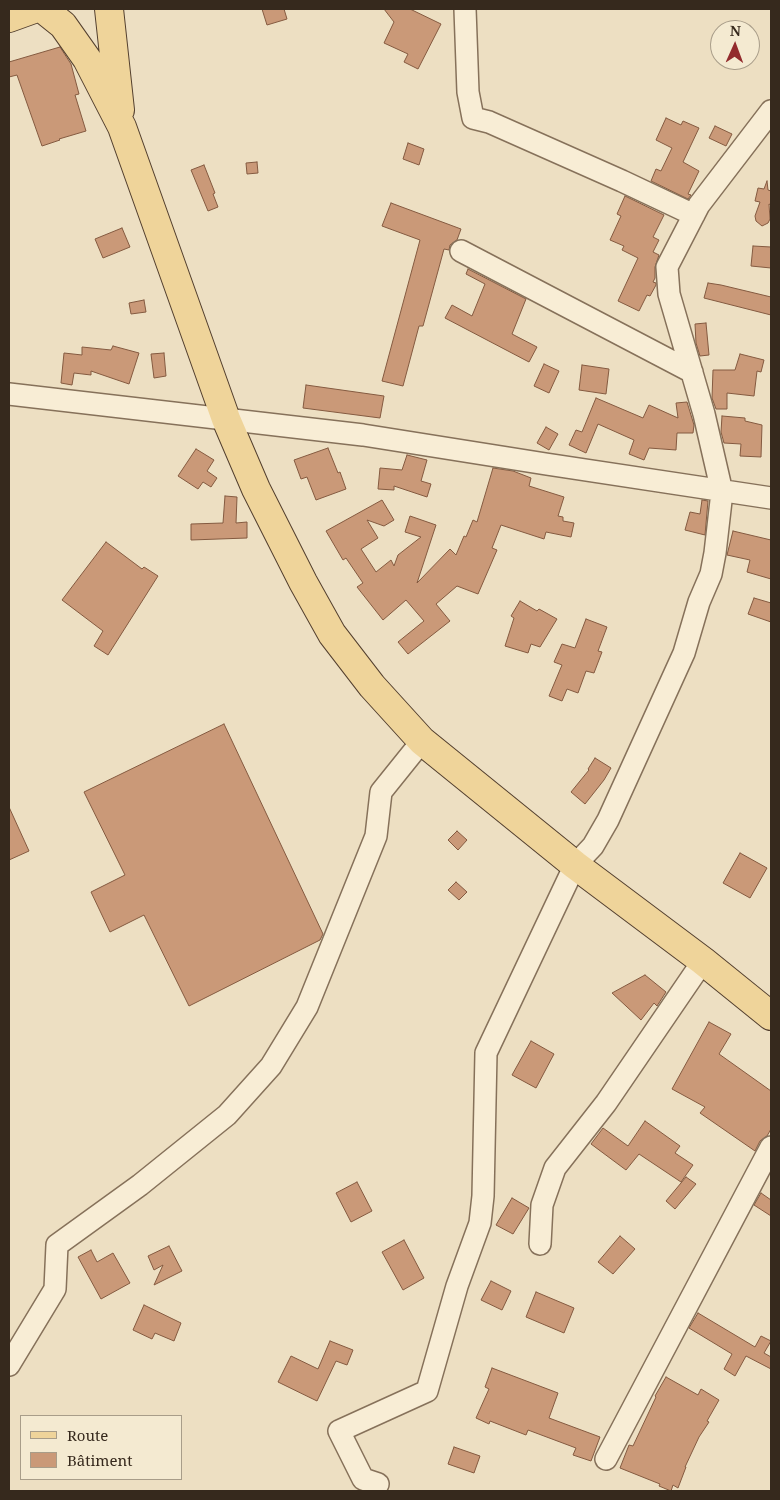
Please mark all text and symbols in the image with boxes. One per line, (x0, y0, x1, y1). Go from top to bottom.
north arrow (710, 20, 760, 70)
text: N (730, 21, 741, 40)
legend (20, 1415, 182, 1480)
text: Route (67, 1425, 108, 1445)
text: Bâtiment (67, 1450, 133, 1470)

